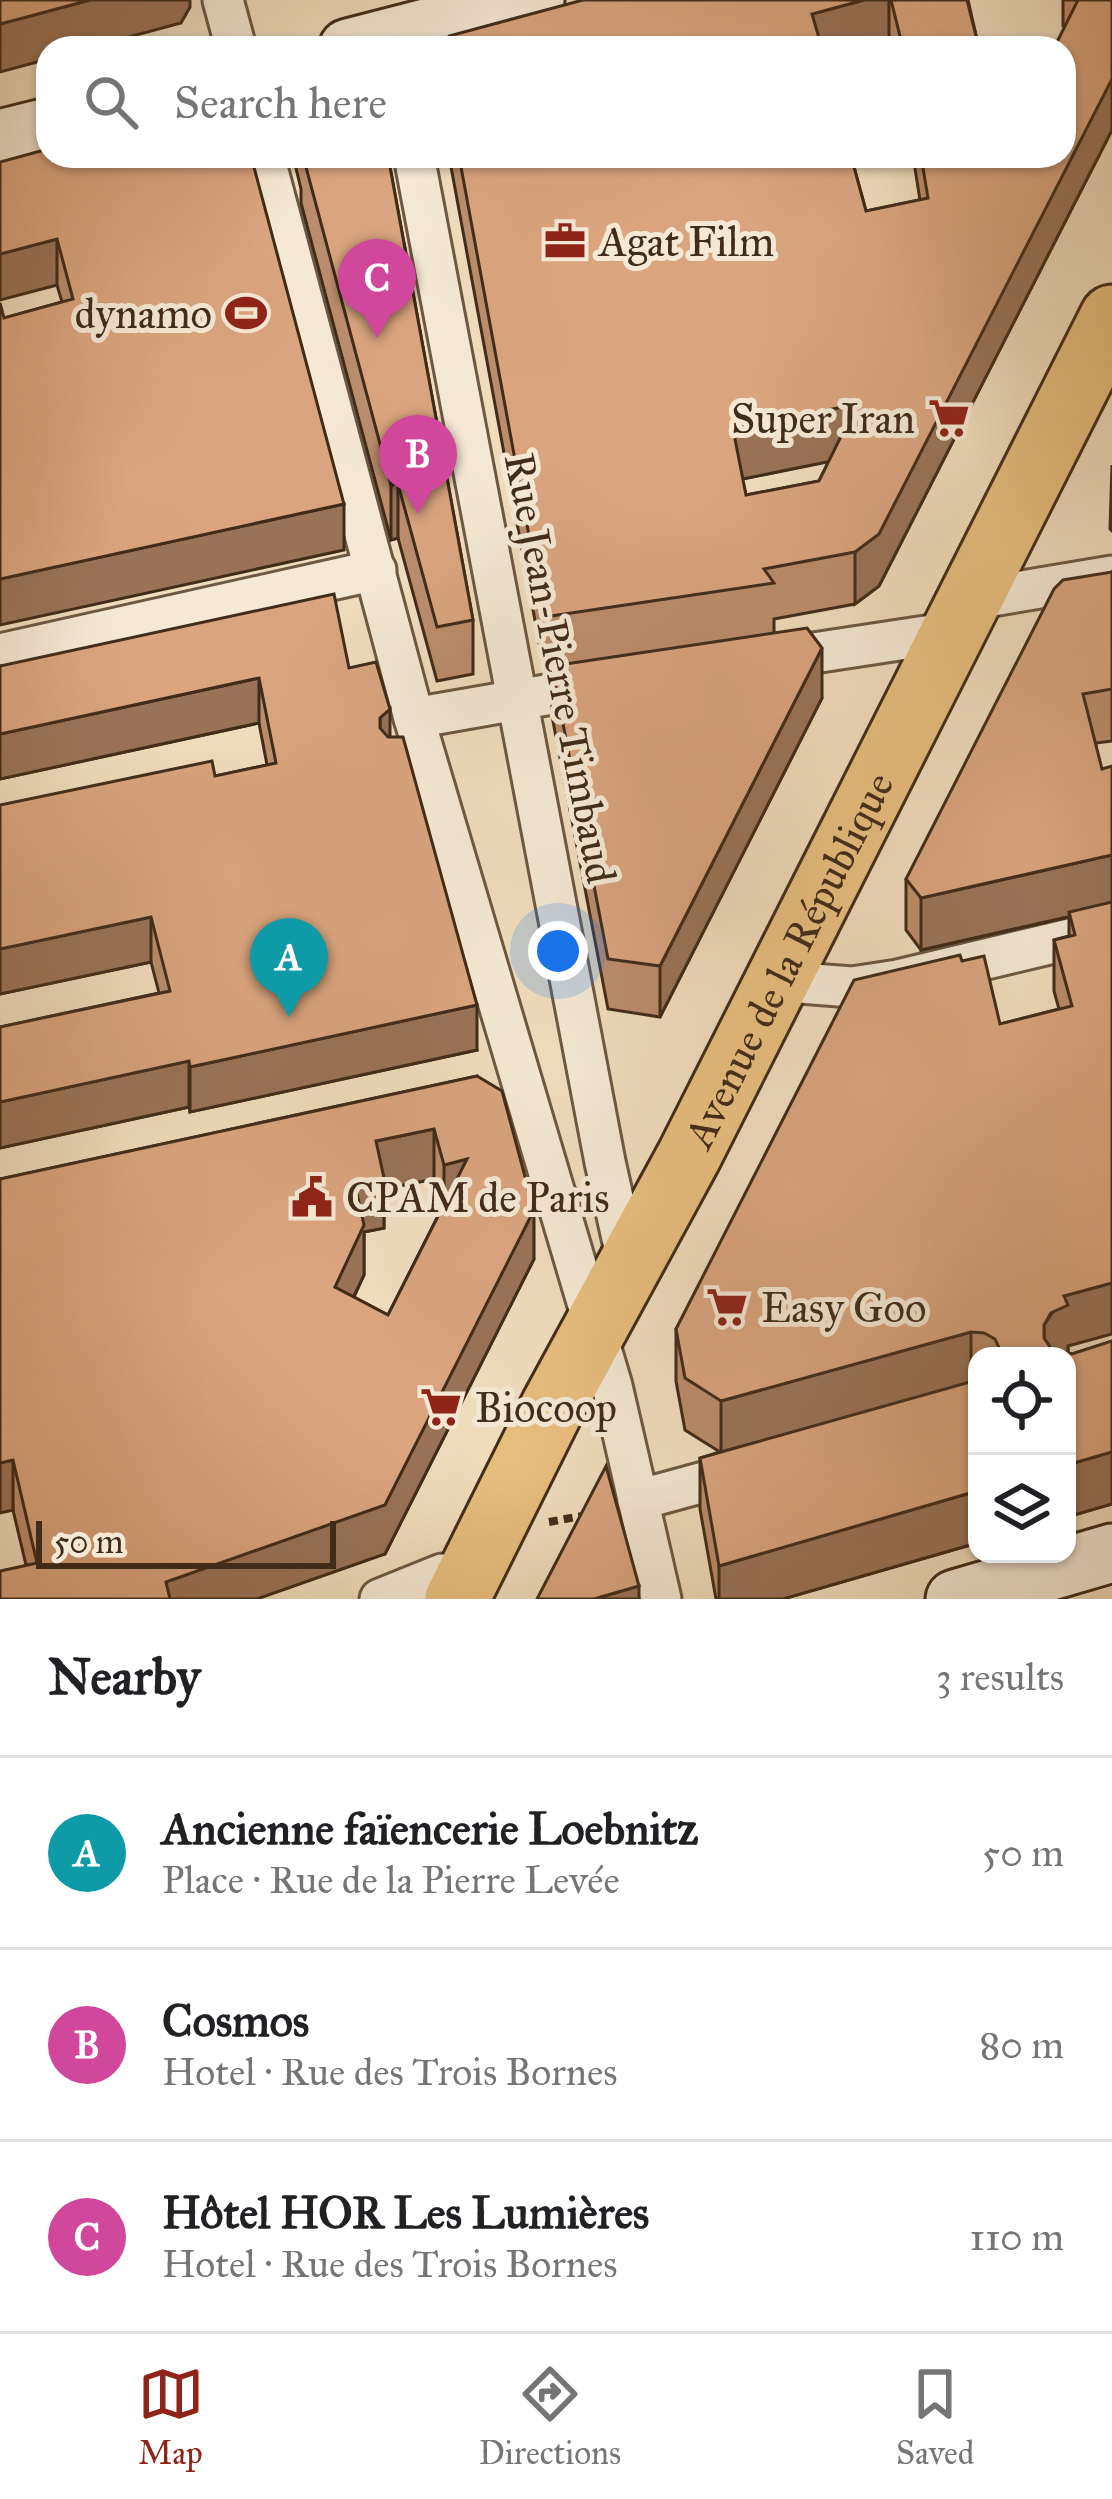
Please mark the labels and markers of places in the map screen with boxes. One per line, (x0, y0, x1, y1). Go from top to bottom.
place label: Agat Film (597, 216, 774, 268)
office icon: Agat Film (542, 218, 588, 264)
pin: C (338, 239, 416, 338)
place label: dynamo (74, 288, 212, 340)
sports icon: dynamo (223, 290, 269, 336)
place label: Super Iran (731, 393, 915, 445)
supermarket icon: Super Iran (926, 395, 972, 441)
pin: B (379, 415, 457, 514)
pin: A (250, 918, 328, 1017)
place label: CPAM de Paris (346, 1172, 609, 1224)
public building icon: CPAM de Paris (289, 1174, 335, 1220)
place label: Easy Goo (761, 1282, 927, 1334)
supermarket icon: Easy Goo (704, 1284, 750, 1330)
place label: Biocoop (475, 1382, 617, 1434)
supermarket icon: Biocoop (418, 1384, 464, 1430)

